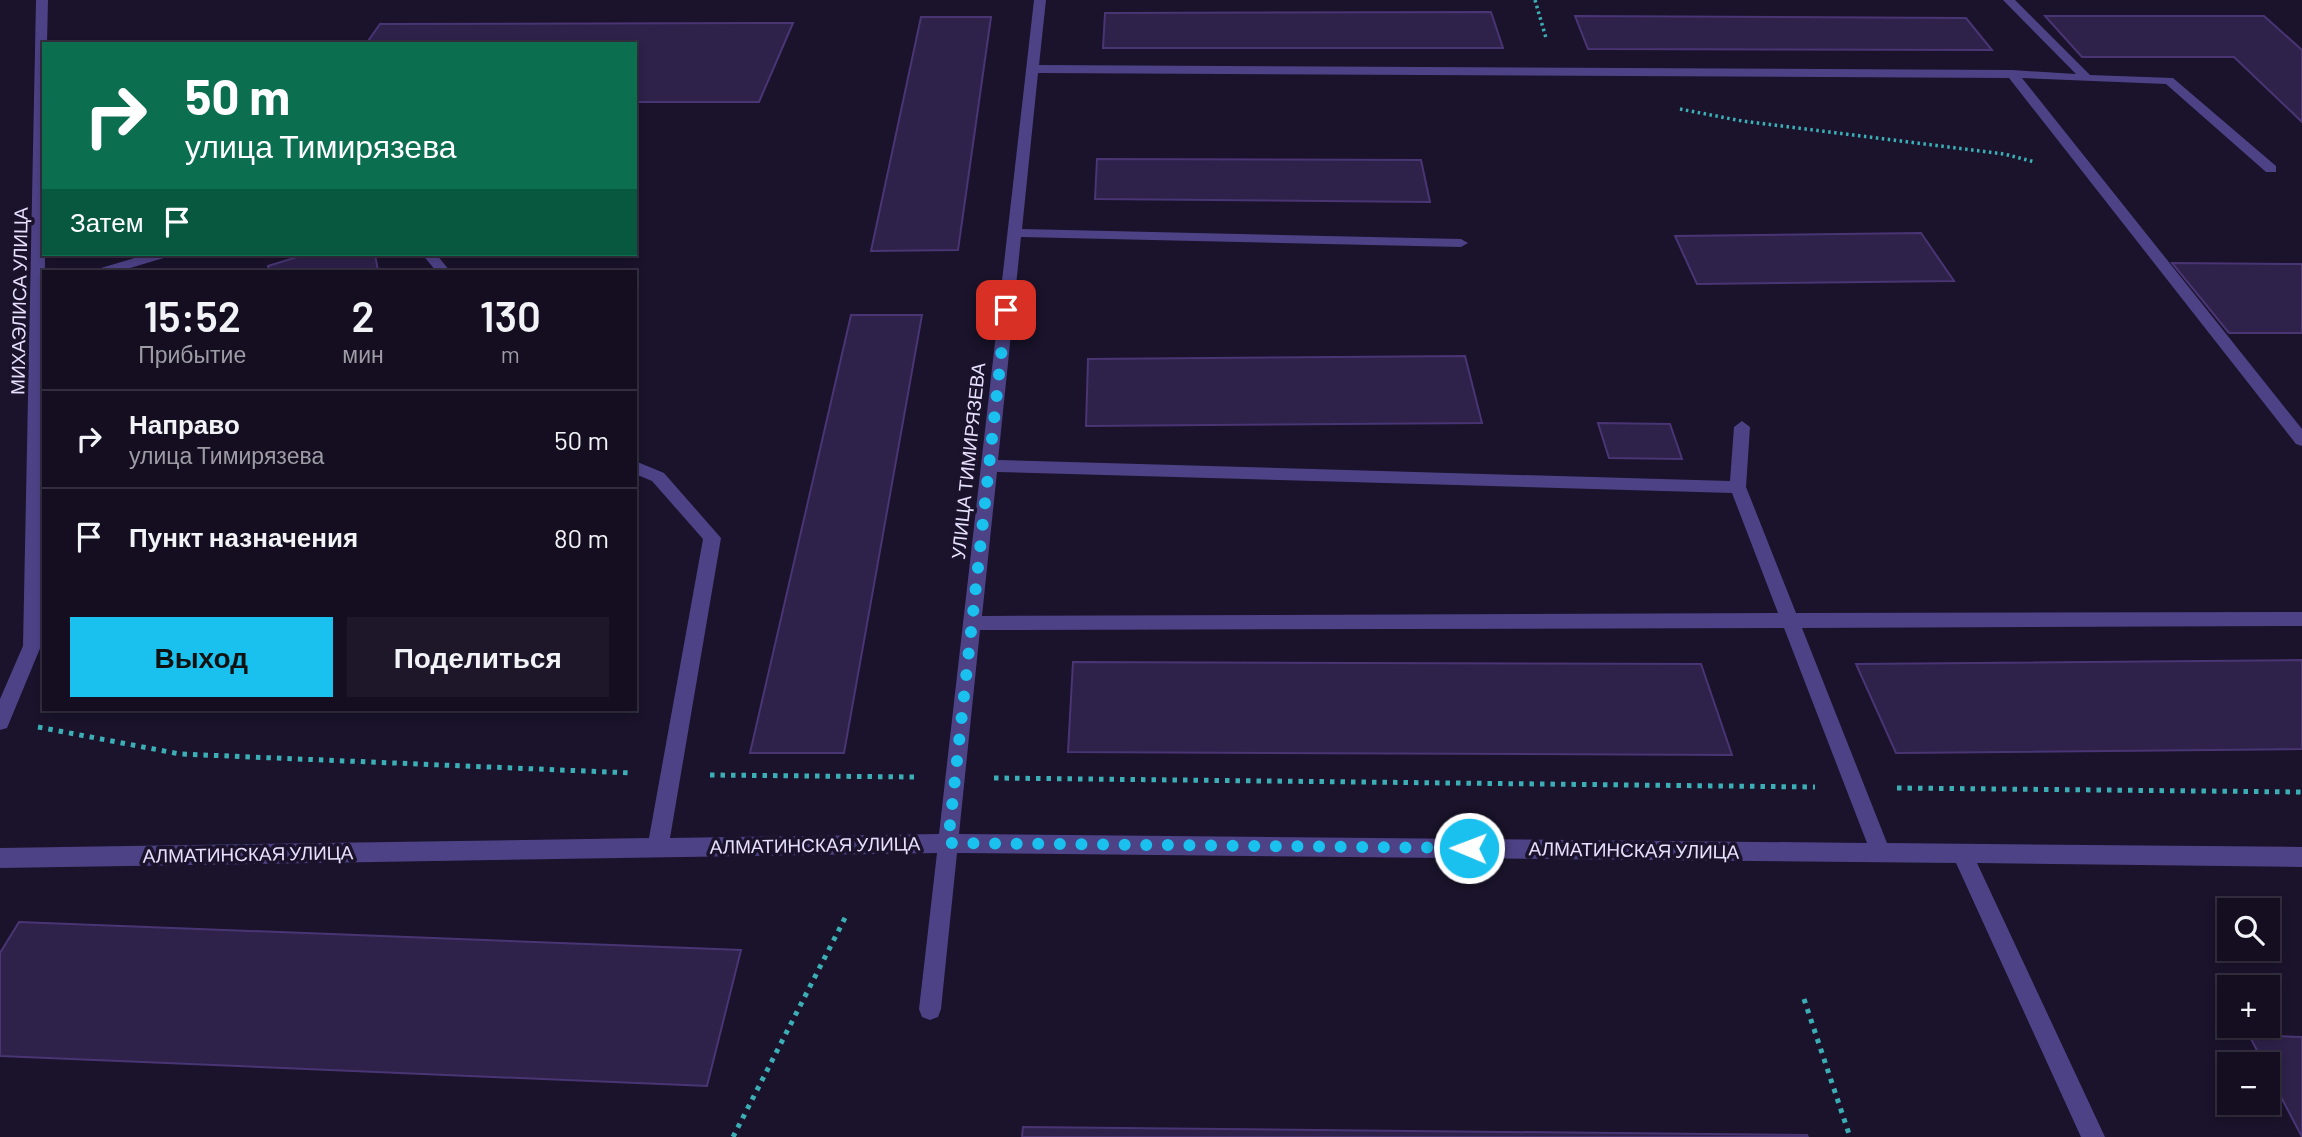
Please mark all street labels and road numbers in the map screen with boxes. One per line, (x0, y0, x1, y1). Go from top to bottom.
street label: МИХАЭЛИСА УЛИЦА (5, 207, 32, 395)
street label: УЛИЦА ТИМИРЯЗЕВА (946, 361, 989, 560)
street label: АЛМАТИНСКАЯ УЛИЦА (709, 831, 921, 858)
street label: АЛМАТИНСКАЯ УЛИЦА (1528, 836, 1740, 863)
street label: АЛМАТИНСКАЯ УЛИЦА (142, 840, 354, 867)

